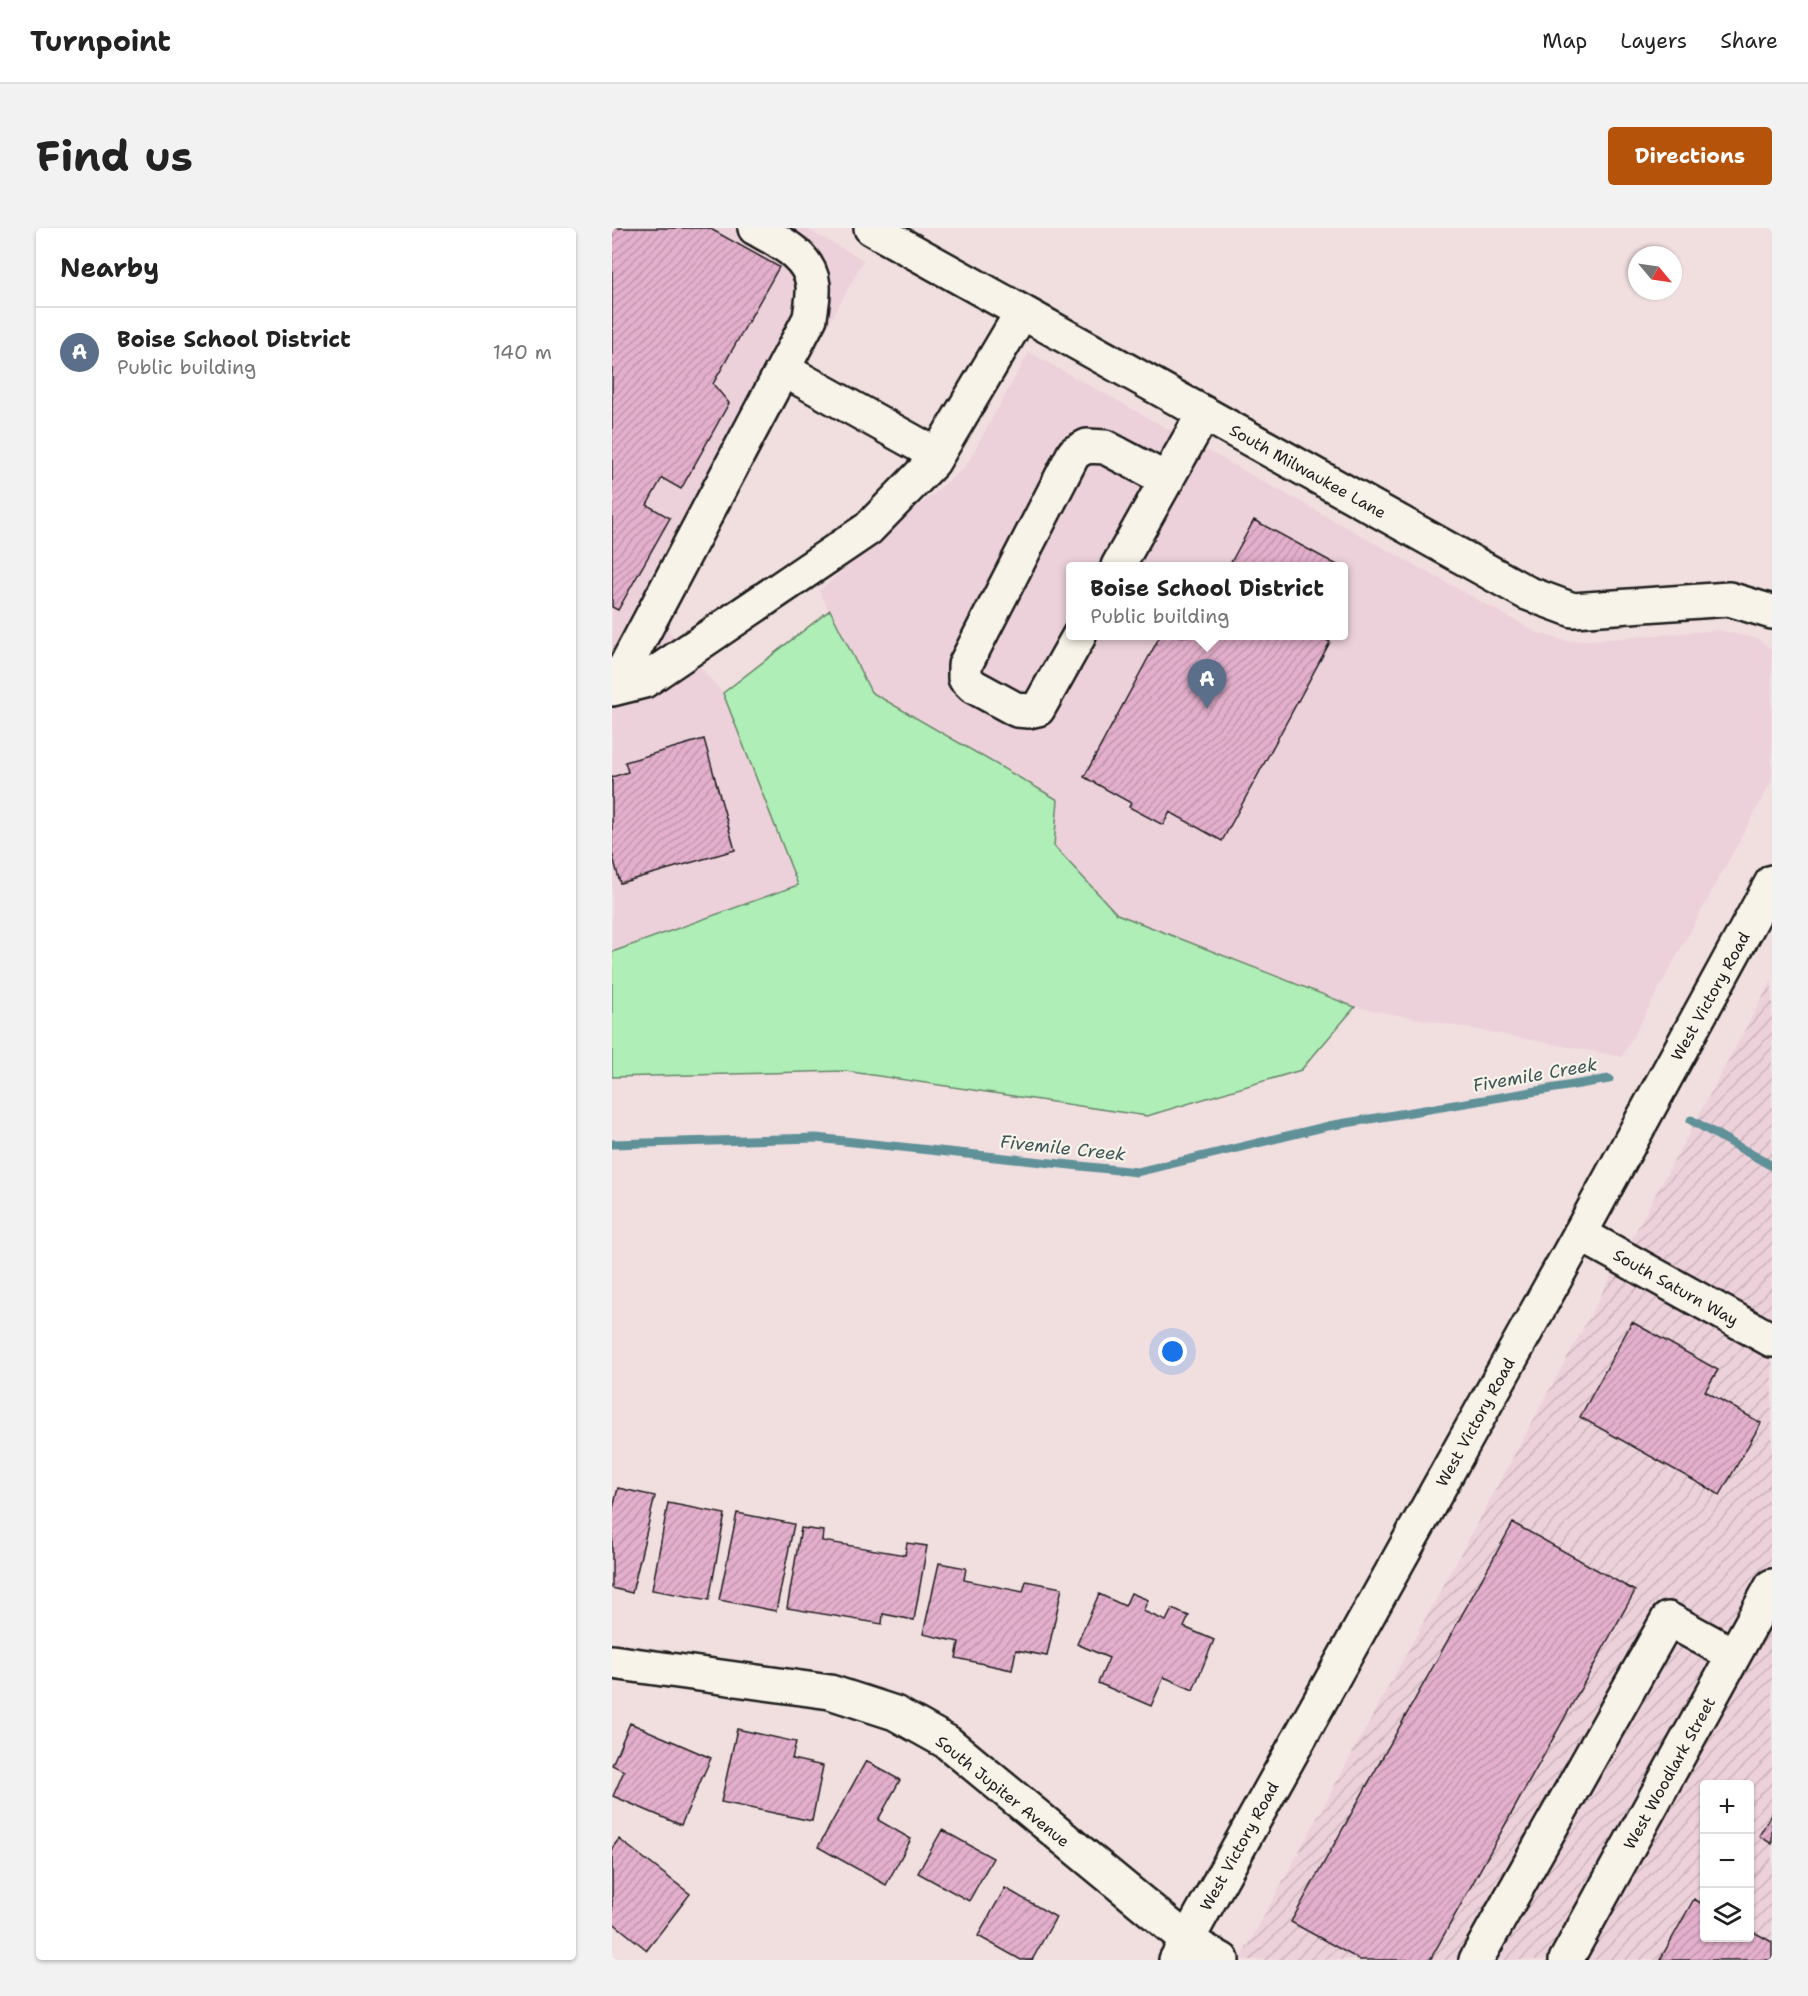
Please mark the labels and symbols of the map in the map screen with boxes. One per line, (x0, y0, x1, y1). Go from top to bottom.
north arrow (1628, 246, 1682, 300)
street label: South Milwaukee Lane (1226, 420, 1390, 523)
pin: A (1188, 660, 1226, 709)
street label: West Victory Road (1666, 928, 1755, 1064)
water label: Fivemile Creek (1471, 1052, 1600, 1098)
water label: Fivemile Creek (999, 1129, 1128, 1167)
street label: South Saturn Way (1610, 1244, 1742, 1331)
your location (1158, 1337, 1187, 1366)
street label: West Victory Road (1431, 1354, 1520, 1490)
street label: West Woodlark Street (1619, 1693, 1720, 1853)
street label: South Jupiter Avenue (931, 1731, 1074, 1852)
street label: West Victory Road (1195, 1778, 1284, 1914)

